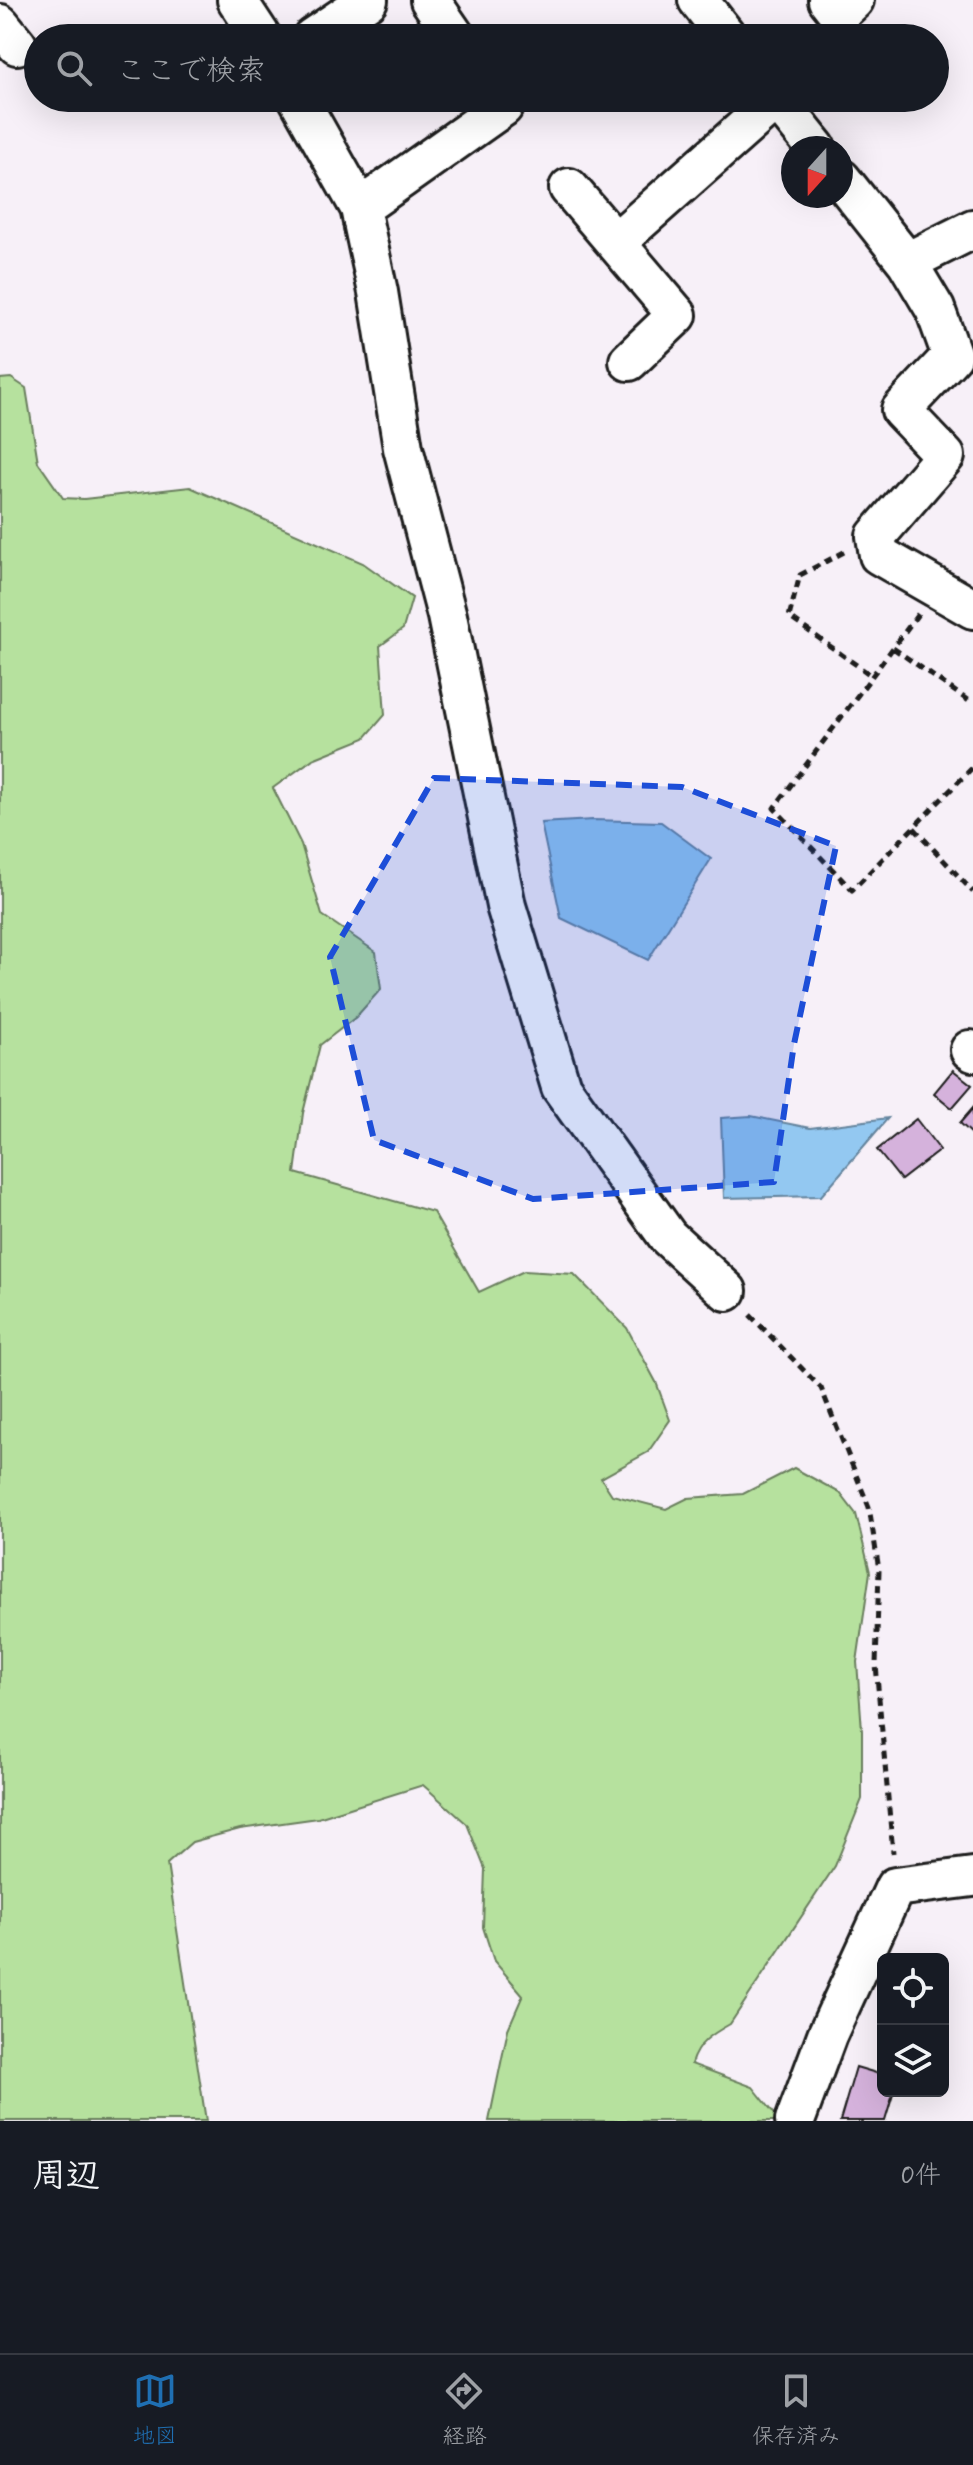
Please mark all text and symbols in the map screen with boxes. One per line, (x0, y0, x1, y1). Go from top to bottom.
search box (24, 24, 949, 112)
icon: search (52, 46, 96, 90)
text: ここで検索 (116, 52, 266, 91)
north arrow (781, 136, 853, 208)
map controls (877, 1953, 949, 2097)
button: locate (877, 1953, 949, 2025)
button: layers (877, 2025, 949, 2097)
text: 周辺 (32, 2154, 100, 2199)
text: 0件 (900, 2159, 941, 2193)
tab: 地図 (133, 2369, 177, 2451)
tab: 経路 (442, 2369, 486, 2451)
tab: 保存済み (752, 2369, 840, 2451)

